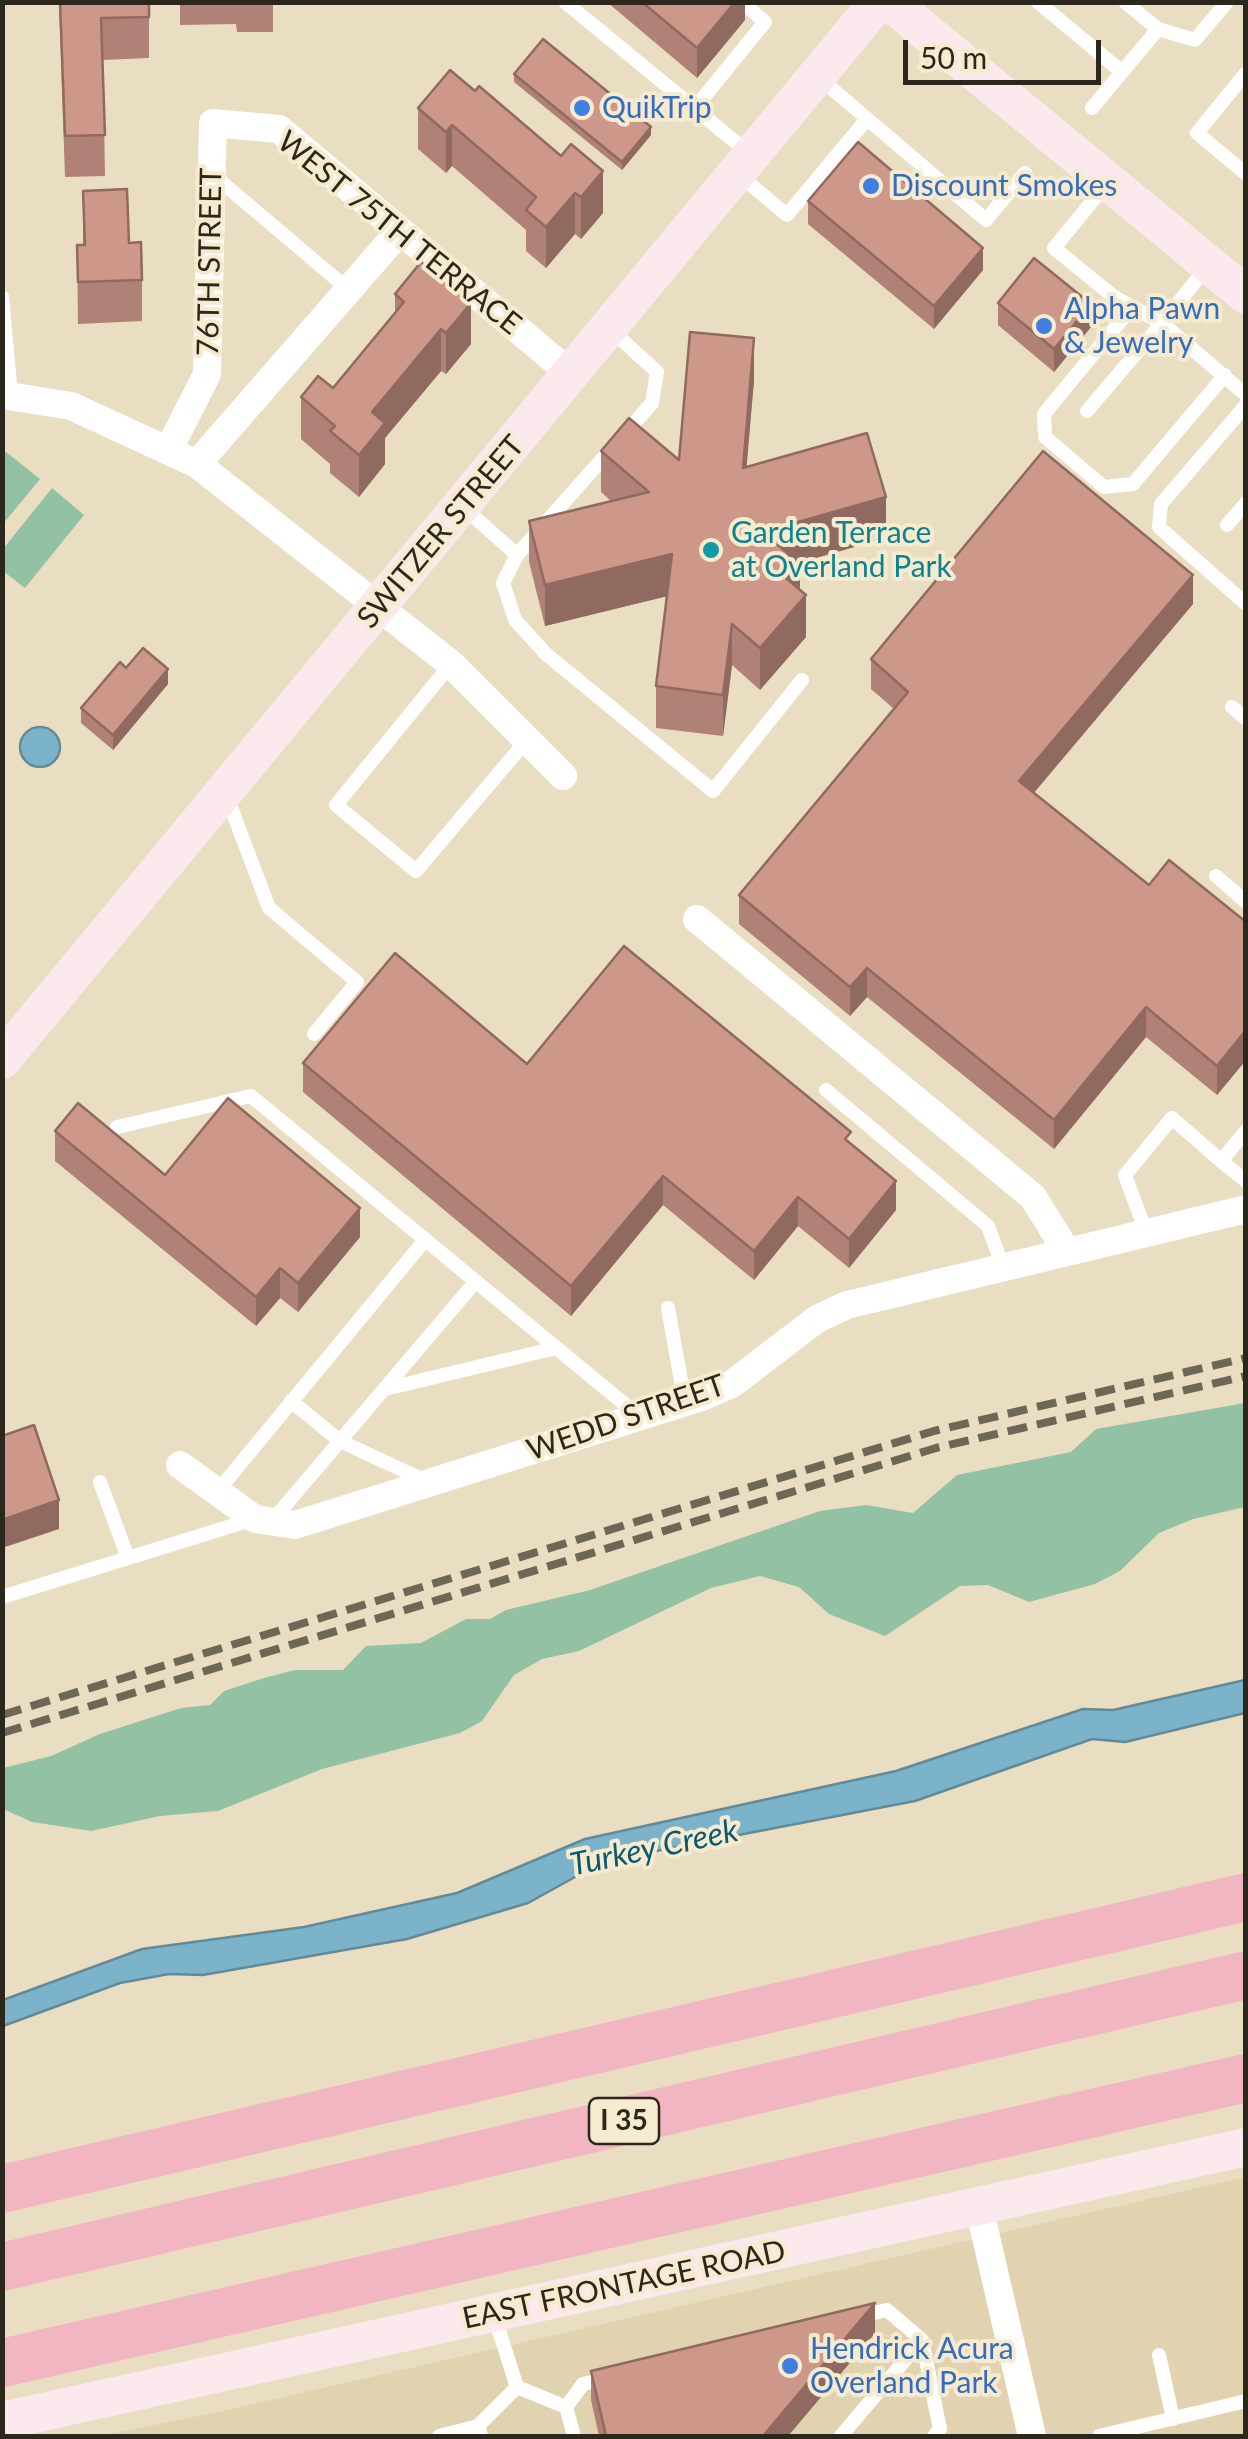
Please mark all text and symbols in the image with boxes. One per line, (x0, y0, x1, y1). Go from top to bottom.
scale bar (908, 20, 1106, 82)
text: 50 m (920, 39, 987, 75)
place label: QuikTrip (602, 90, 712, 126)
marker: QuikTrip (571, 97, 593, 119)
street label: WEST 75TH TERRACE (270, 124, 528, 342)
street label: 76TH STREET (190, 168, 230, 356)
place label: Discount Smokes (891, 168, 1117, 204)
marker: Discount Smokes (860, 175, 882, 197)
place label: Alpha Pawn & Jewelry (1064, 291, 1220, 362)
marker: Alpha Pawn & Jewelry (1033, 315, 1055, 337)
street label: SWITZER STREET (350, 428, 532, 636)
place label: Garden Terrace at Overland Park (731, 515, 952, 586)
marker: Garden Terrace at Overland Park (700, 539, 722, 561)
street label: WEDD STREET (522, 1367, 730, 1469)
water label: Turkey Creek (567, 1811, 741, 1885)
road number: I 35 (589, 2098, 659, 2144)
street label: EAST FRONTAGE ROAD (459, 2233, 789, 2337)
place label: Hendrick Acura Overland Park (810, 2331, 1014, 2402)
marker: Hendrick Acura Overland Park (779, 2355, 801, 2377)

